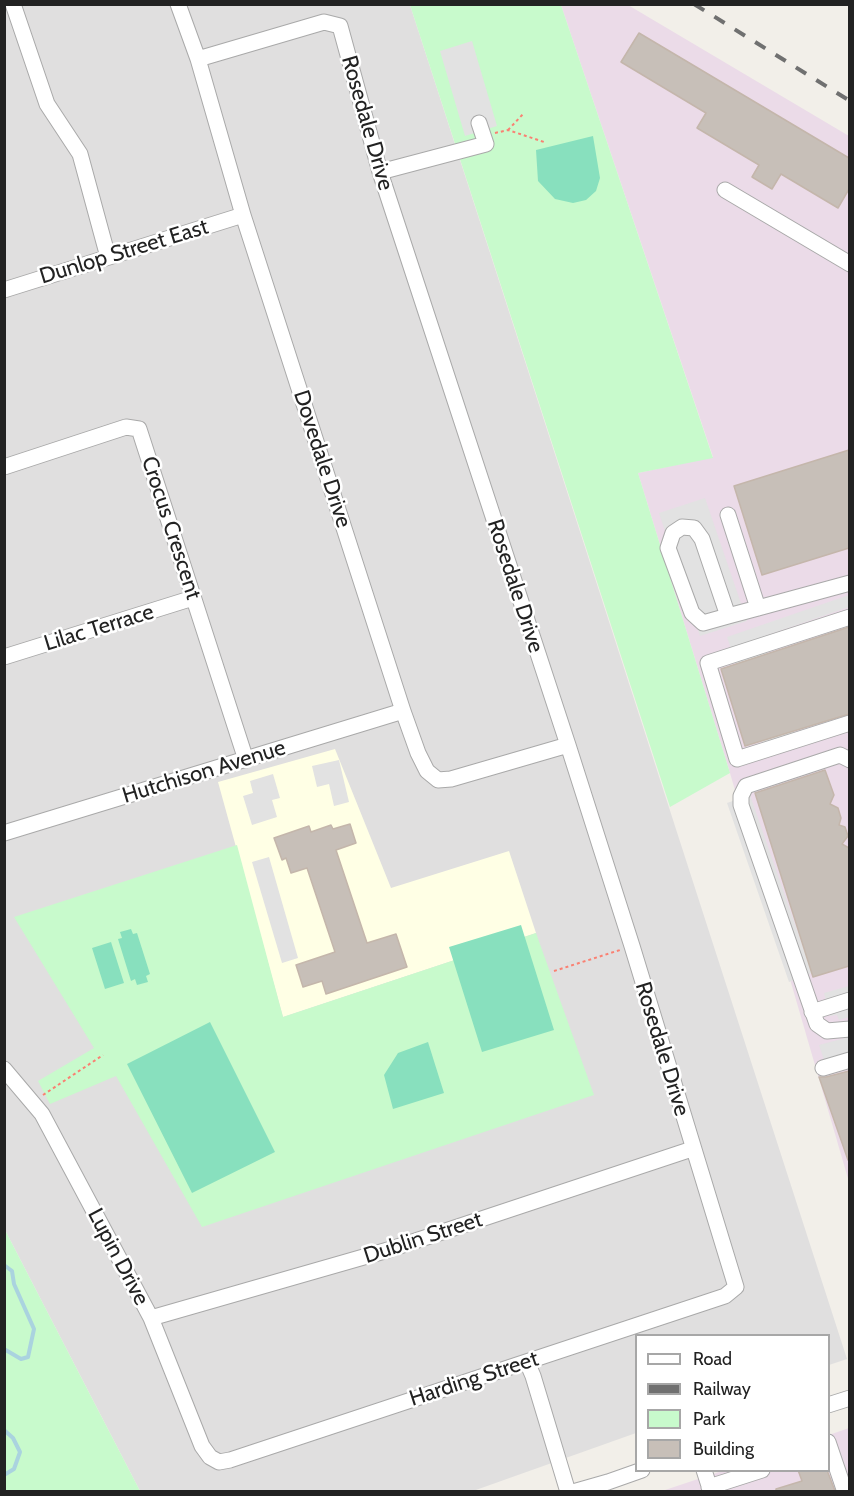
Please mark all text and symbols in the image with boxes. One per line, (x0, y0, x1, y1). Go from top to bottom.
street label: Rosedale Drive (335, 53, 399, 193)
street label: Dunlop Street East (37, 214, 211, 290)
street label: Dovedale Drive (287, 387, 357, 531)
street label: Crocus Crescent (135, 453, 207, 603)
street label: Rosedale Drive (481, 516, 549, 656)
street label: Lilac Terrace (41, 599, 157, 657)
street label: Hutchison Avenue (119, 735, 289, 809)
street label: Rosedale Drive (629, 979, 695, 1119)
street label: Lupin Drive (81, 1204, 155, 1310)
street label: Dublin Street (360, 1206, 486, 1270)
legend (635, 1334, 830, 1472)
street label: Harding Street (406, 1346, 542, 1412)
text: Road (693, 1348, 732, 1370)
text: Railway (693, 1378, 751, 1400)
text: Park (693, 1408, 725, 1430)
text: Building (693, 1438, 754, 1460)

